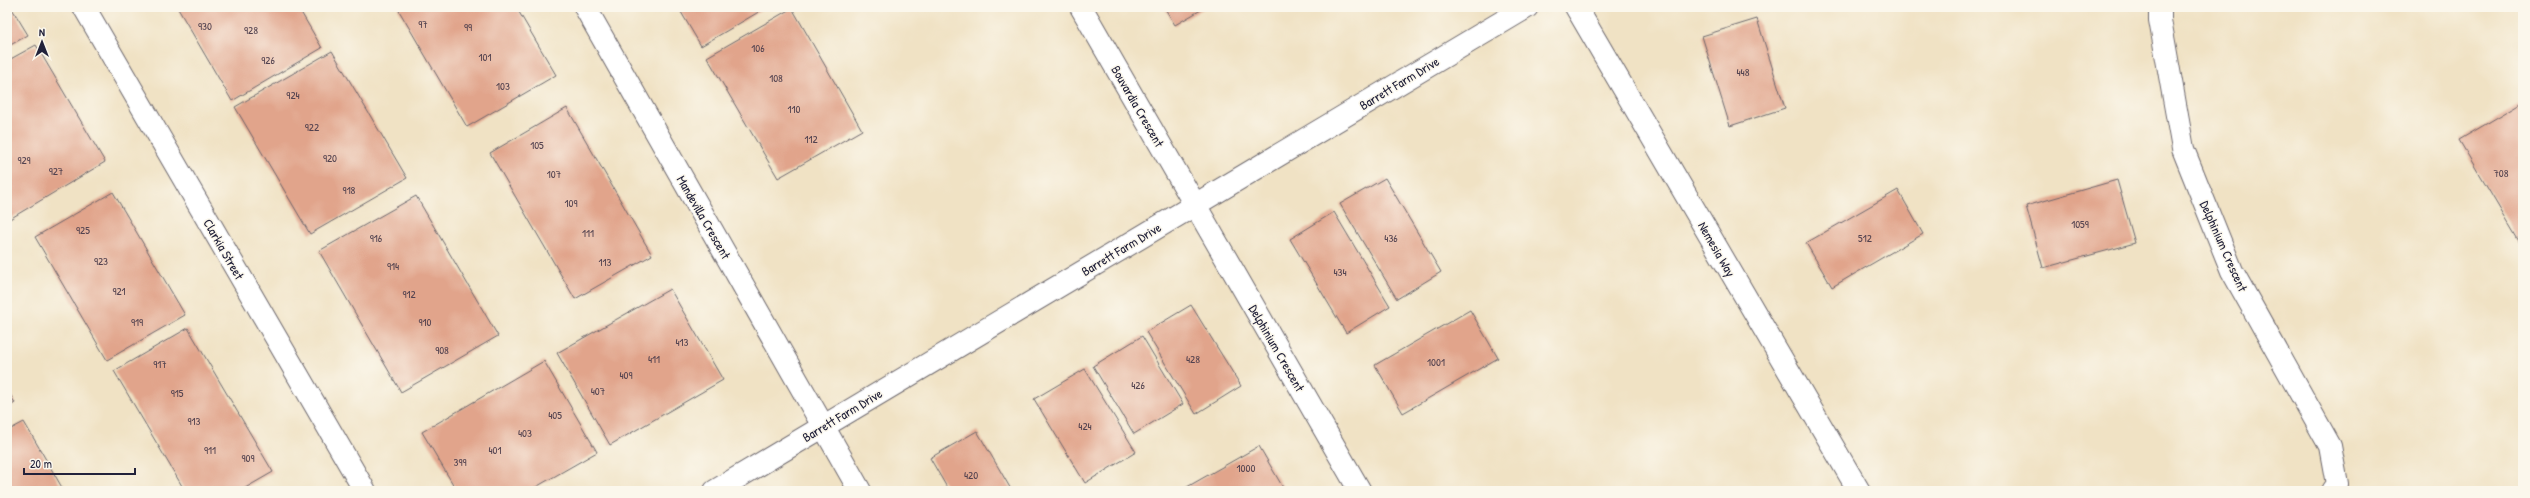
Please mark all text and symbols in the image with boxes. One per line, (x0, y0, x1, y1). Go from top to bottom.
house number: 97 (418, 17, 428, 31)
house number: 930 (198, 19, 212, 33)
house number: 99 (464, 20, 472, 34)
north arrow (22, 22, 62, 62)
house number: 928 (244, 23, 258, 37)
text: N (39, 25, 45, 39)
house number: 106 (751, 41, 765, 55)
house number: 101 (479, 50, 491, 64)
street label: Barrett Farm Drive (1356, 52, 1442, 114)
house number: 926 (261, 53, 275, 67)
street label: Bouvardia Crescent (1107, 62, 1169, 150)
house number: 448 (1736, 65, 1750, 79)
house number: 108 (769, 71, 783, 85)
house number: 103 (496, 79, 510, 93)
house number: 924 (286, 88, 300, 102)
house number: 110 (788, 102, 801, 116)
house number: 922 (305, 120, 319, 134)
house number: 112 (804, 132, 818, 146)
house number: 105 (530, 138, 544, 152)
house number: 920 (323, 151, 337, 165)
house number: 929 (17, 153, 31, 167)
house number: 927 (49, 164, 63, 178)
house number: 708 (2493, 166, 2509, 180)
house number: 107 (547, 167, 561, 181)
street label: Mandevilla Crescent (673, 172, 735, 262)
house number: 918 (343, 183, 356, 197)
house number: 109 (565, 196, 577, 210)
street label: Delphinium Crescent (2196, 198, 2252, 295)
street label: Clarkia Street (199, 215, 249, 283)
house number: 1059 (2071, 217, 2089, 231)
street label: Barrett Farm Drive (1078, 218, 1164, 280)
street label: Nemesia Way (1694, 218, 1740, 280)
house number: 925 (76, 223, 90, 237)
house number: 111 (582, 226, 594, 240)
house number: 916 (370, 231, 383, 245)
house number: 436 (1384, 231, 1398, 245)
house number: 512 (1858, 231, 1872, 245)
house number: 923 (94, 254, 108, 268)
house number: 113 (599, 255, 612, 269)
house number: 914 (387, 259, 399, 273)
house number: 434 (1333, 265, 1347, 279)
house number: 921 (112, 284, 126, 298)
house number: 912 (402, 287, 416, 301)
street label: Delphinium Crescent (1245, 301, 1309, 395)
house number: 919 (131, 315, 143, 329)
house number: 910 (419, 315, 432, 329)
house number: 413 (675, 335, 689, 349)
house number: 908 (435, 343, 449, 357)
house number: 411 (648, 352, 660, 366)
house number: 428 (1186, 352, 1200, 366)
house number: 1001 (1427, 355, 1445, 369)
house number: 917 (153, 357, 167, 371)
house number: 409 (619, 368, 633, 382)
house number: 426 (1131, 378, 1145, 392)
house number: 407 (591, 384, 605, 398)
street label: Barrett Farm Drive (799, 384, 885, 446)
house number: 915 (171, 386, 184, 400)
house number: 405 (548, 408, 562, 422)
house number: 913 (188, 414, 201, 428)
house number: 424 (1078, 419, 1092, 433)
house number: 403 (518, 426, 532, 440)
house number: 911 (204, 443, 216, 457)
house number: 401 (488, 443, 502, 457)
scale bar (24, 450, 135, 476)
house number: 909 (241, 451, 255, 465)
text: 20 m (30, 455, 52, 472)
house number: 399 (453, 455, 467, 469)
house number: 1000 (1237, 461, 1255, 475)
house number: 420 (964, 468, 978, 482)

